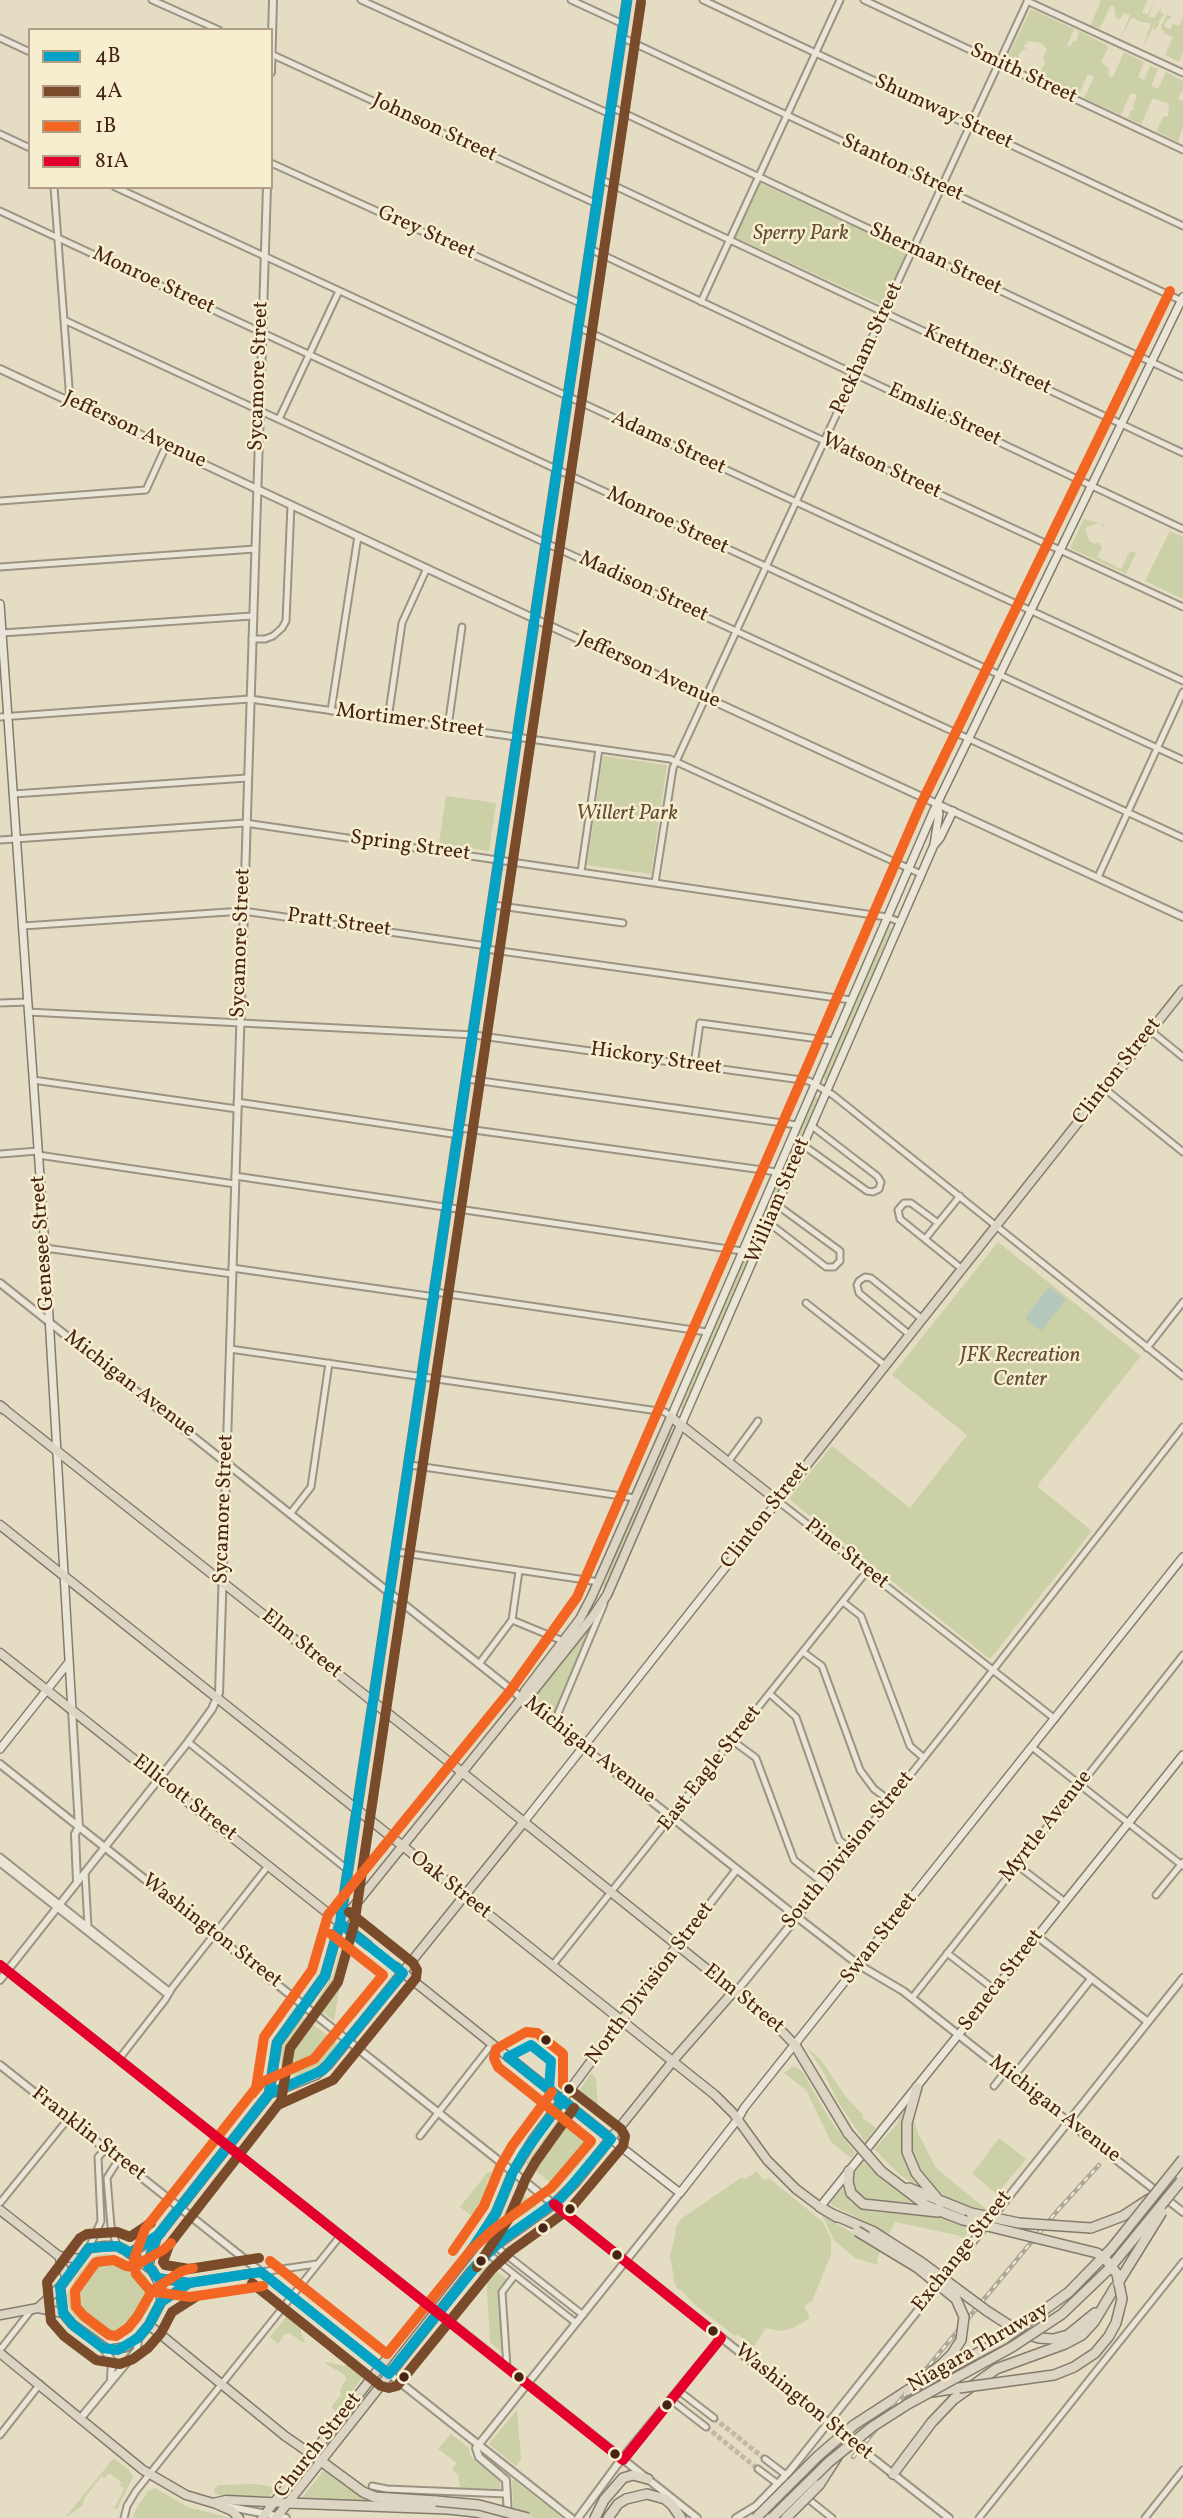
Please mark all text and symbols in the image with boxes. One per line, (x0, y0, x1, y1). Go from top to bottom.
legend (28, 28, 273, 189)
street label: Smith Street (965, 39, 1081, 111)
text: 4B (95, 42, 121, 71)
street label: Shumway Street (870, 70, 1016, 156)
text: 4A (95, 77, 122, 106)
street label: Johnson Street (368, 89, 500, 169)
text: 1B (95, 112, 116, 141)
street label: Stanton Street (837, 130, 967, 208)
text: 81A (95, 147, 129, 176)
street label: Grey Street (373, 201, 479, 267)
street label: Sherman Street (865, 218, 1005, 302)
park label: Sperry Park (753, 222, 849, 248)
street label: Monroe Street (88, 243, 218, 321)
street label: Peckham Street (826, 279, 910, 419)
street label: Sycamore Street (245, 300, 275, 452)
street label: Krettner Street (919, 320, 1055, 402)
street label: Emslie Street (883, 379, 1005, 453)
street label: Jefferson Avenue (58, 387, 210, 475)
street label: Adams Street (607, 406, 729, 482)
street label: Watson Street (817, 428, 945, 506)
street label: Monroe Street (602, 483, 732, 561)
street label: Madison Street (574, 547, 712, 629)
street label: Jefferson Avenue (572, 627, 724, 715)
street label: Mortimer Street (334, 699, 486, 745)
park label: Willert Park (576, 802, 678, 828)
street label: Spring Street (348, 826, 472, 868)
street label: Sycamore Street (227, 867, 257, 1019)
street label: Pratt Street (285, 904, 393, 944)
street label: Clinton Street (1068, 1013, 1168, 1131)
street label: Hickory Street (589, 1038, 723, 1082)
street label: William Street (741, 1134, 817, 1268)
street label: Genesee Street (27, 1174, 61, 1312)
street label: Michigan Avenue (58, 1326, 200, 1444)
park label: JFK Recreation Center (960, 1344, 1080, 1394)
street label: Sycamore Street (210, 1433, 240, 1585)
street label: Clinton Street (716, 1457, 816, 1575)
street label: Pine Street (799, 1514, 893, 1596)
street label: Elm Street (255, 1605, 347, 1685)
street label: Michigan Avenue (518, 1692, 660, 1810)
street label: East Eagle Street (654, 1701, 768, 1837)
street label: Ellicott Street (127, 1750, 241, 1848)
street label: Myrtle Avenue (995, 1766, 1099, 1888)
street label: South Division Street (778, 1767, 920, 1935)
street label: Oak Street (404, 1846, 496, 1926)
street label: Washington Street (136, 1869, 286, 1995)
street label: Swan Street (836, 1888, 924, 1990)
street label: North Division Street (582, 1898, 720, 2070)
street label: Seneca Street (954, 1925, 1050, 2037)
street label: Elm Street (697, 1960, 789, 2040)
unlabelled marker (539, 2033, 553, 2047)
street label: Michigan Avenue (983, 2051, 1125, 2169)
street label: Franklin Street (26, 2082, 150, 2188)
unlabelled marker (562, 2082, 576, 2096)
street label: Exchange Street (908, 2186, 1018, 2318)
unlabelled marker (563, 2202, 577, 2216)
unlabelled marker (536, 2221, 550, 2235)
unlabelled marker (610, 2248, 624, 2262)
unlabelled marker (474, 2254, 488, 2268)
street label: Niagara Thruway (904, 2298, 1054, 2400)
unlabelled marker (706, 2324, 720, 2338)
street label: Washington Street (729, 2339, 877, 2467)
unlabelled marker (397, 2370, 411, 2384)
unlabelled marker (512, 2370, 526, 2384)
street label: Church Street (270, 2388, 368, 2504)
unlabelled marker (660, 2398, 674, 2412)
unlabelled marker (608, 2447, 622, 2461)

